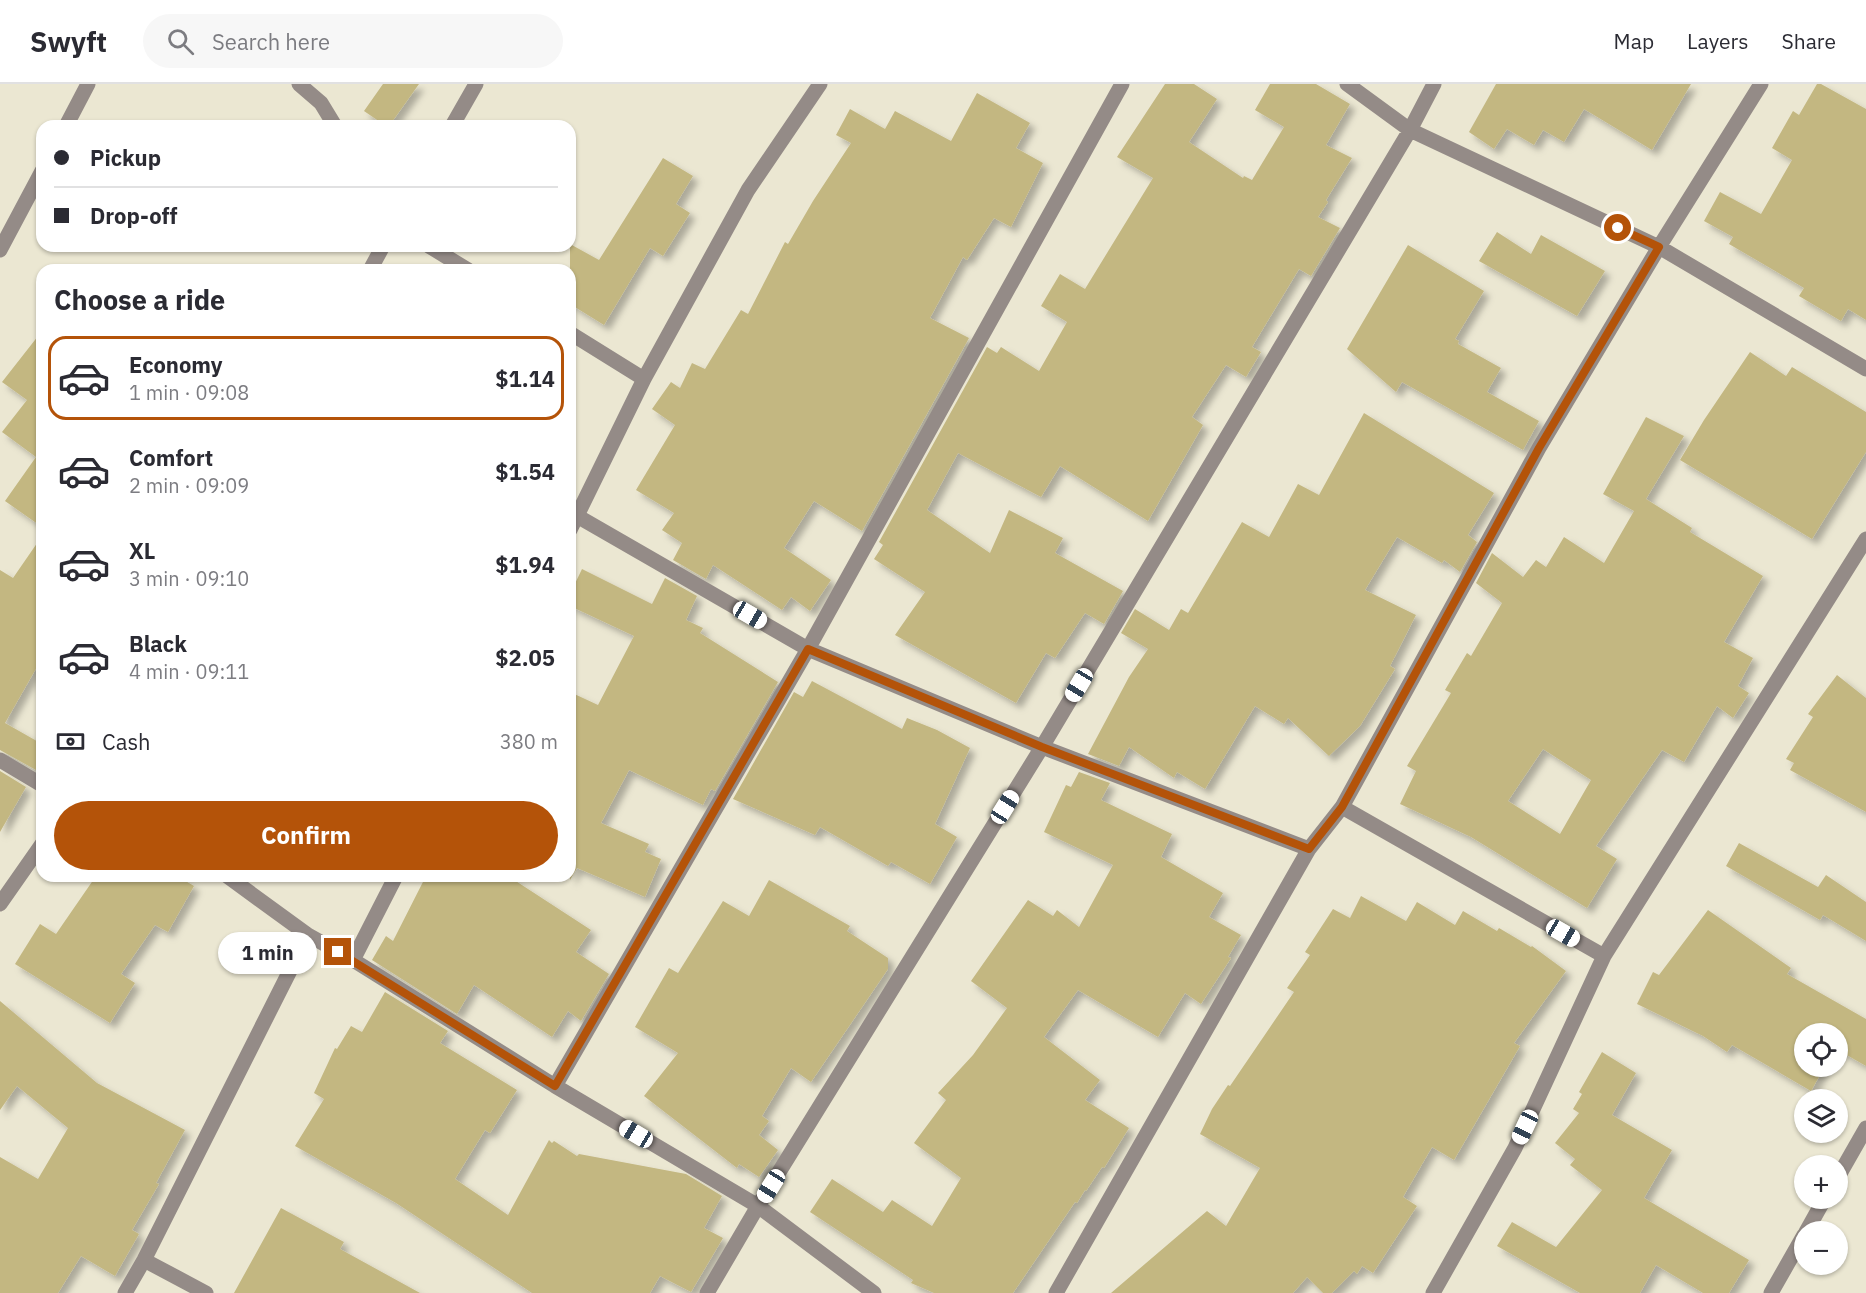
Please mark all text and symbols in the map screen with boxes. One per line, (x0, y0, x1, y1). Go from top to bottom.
search box (143, 14, 563, 68)
text: Swyft (30, 23, 107, 60)
icon: search (164, 25, 197, 58)
text: Search here (212, 27, 330, 56)
text: Map (1614, 27, 1654, 55)
text: Layers (1687, 27, 1749, 55)
text: Share (1782, 27, 1836, 55)
text: Pickup (90, 143, 161, 172)
text: Drop-off (90, 201, 177, 230)
route start (1604, 214, 1631, 241)
text: Choose a ride (54, 282, 225, 317)
text: Economy (129, 350, 223, 379)
icon: car (57, 351, 111, 405)
text: $1.14 (495, 364, 555, 393)
text: 1 min · 09:08 (129, 379, 249, 406)
text: Comfort (129, 443, 213, 472)
icon: car (57, 444, 111, 498)
text: $1.54 (495, 457, 555, 486)
text: 2 min · 09:09 (129, 472, 249, 499)
text: XL (129, 536, 155, 565)
icon: car (57, 537, 111, 591)
text: $1.94 (495, 550, 555, 579)
text: 3 min · 09:10 (129, 565, 249, 592)
car (730, 598, 770, 632)
text: Black (129, 629, 187, 658)
icon: car (57, 630, 111, 684)
text: $2.05 (495, 643, 555, 672)
text: 4 min · 09:11 (129, 658, 249, 685)
car (1062, 665, 1096, 705)
icon: cash (54, 725, 87, 758)
text: Cash (102, 727, 151, 756)
text: 380 m (500, 728, 558, 755)
car (988, 787, 1022, 827)
button: Confirm (54, 801, 558, 870)
car (1543, 916, 1583, 950)
callout: 1 min (218, 931, 317, 973)
route end (324, 938, 351, 965)
text: 1 min (241, 939, 294, 966)
map controls (1794, 1023, 1848, 1275)
button: locate (1794, 1023, 1848, 1077)
button: layers (1794, 1089, 1848, 1143)
car (1509, 1107, 1541, 1147)
car (616, 1117, 656, 1151)
button: + (1794, 1155, 1848, 1209)
car (754, 1166, 788, 1206)
button: − (1794, 1221, 1848, 1275)

